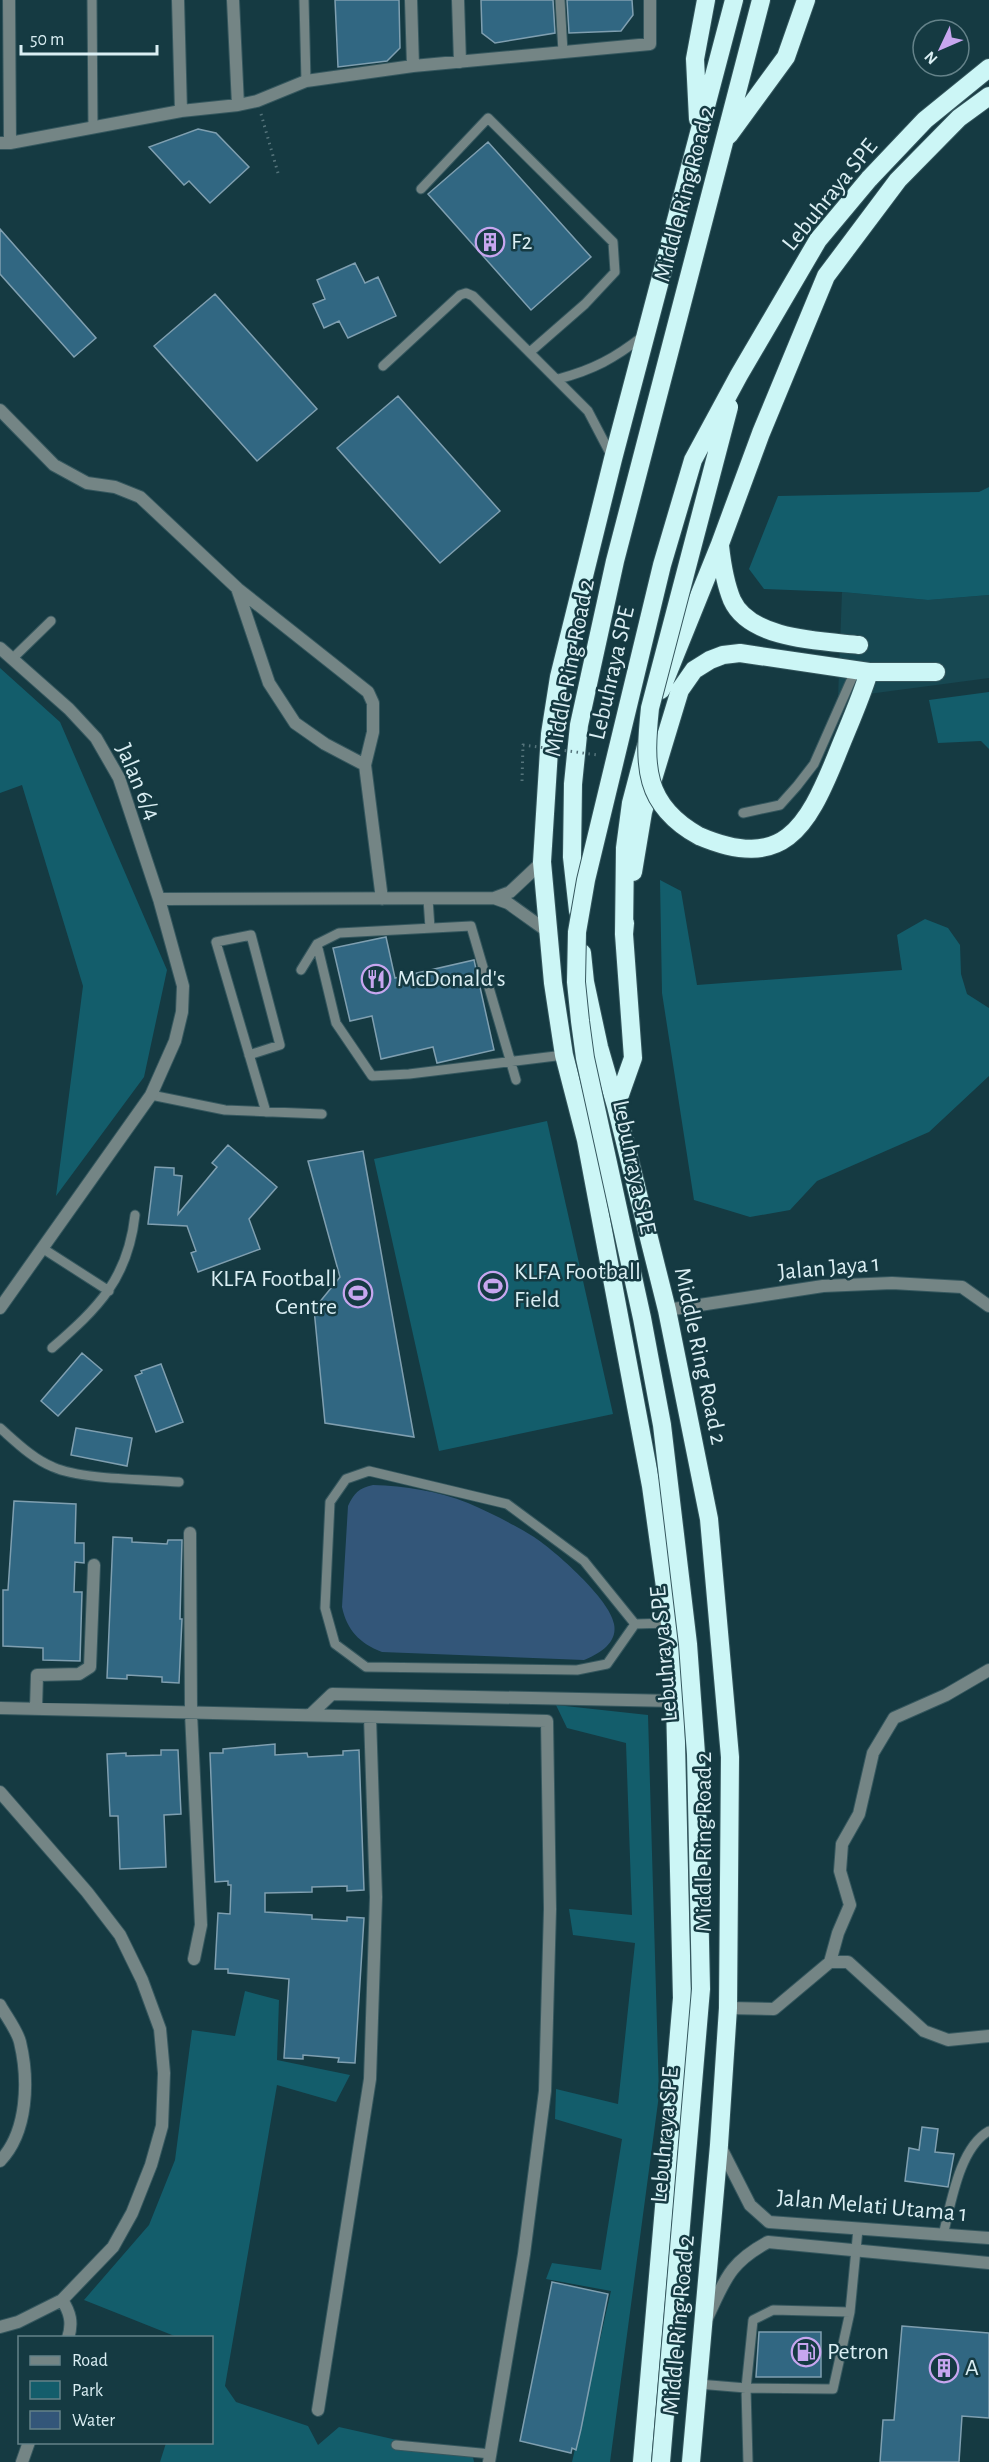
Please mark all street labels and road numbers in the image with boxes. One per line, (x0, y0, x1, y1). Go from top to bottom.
street label: Middle Ring Road 2 (650, 104, 720, 284)
street label: Lebuhraya SPE (778, 134, 882, 255)
street label: Middle Ring Road 2 (541, 577, 599, 759)
street label: Lebuhraya SPE (585, 604, 639, 742)
street label: Jalan 6/4 (111, 740, 165, 824)
street label: Lebuhraya SPE (608, 1098, 660, 1236)
street label: Jalan Jaya 1 (777, 1252, 881, 1284)
street label: Middle Ring Road 2 (670, 1265, 731, 1447)
street label: Lebuhraya SPE (646, 1585, 682, 1723)
street label: Middle Ring Road 2 (692, 1752, 716, 1932)
street label: Lebuhraya SPE (647, 2066, 683, 2204)
street label: Jalan Melati Utama 1 (776, 2186, 968, 2226)
street label: Middle Ring Road 2 (659, 2234, 699, 2416)

